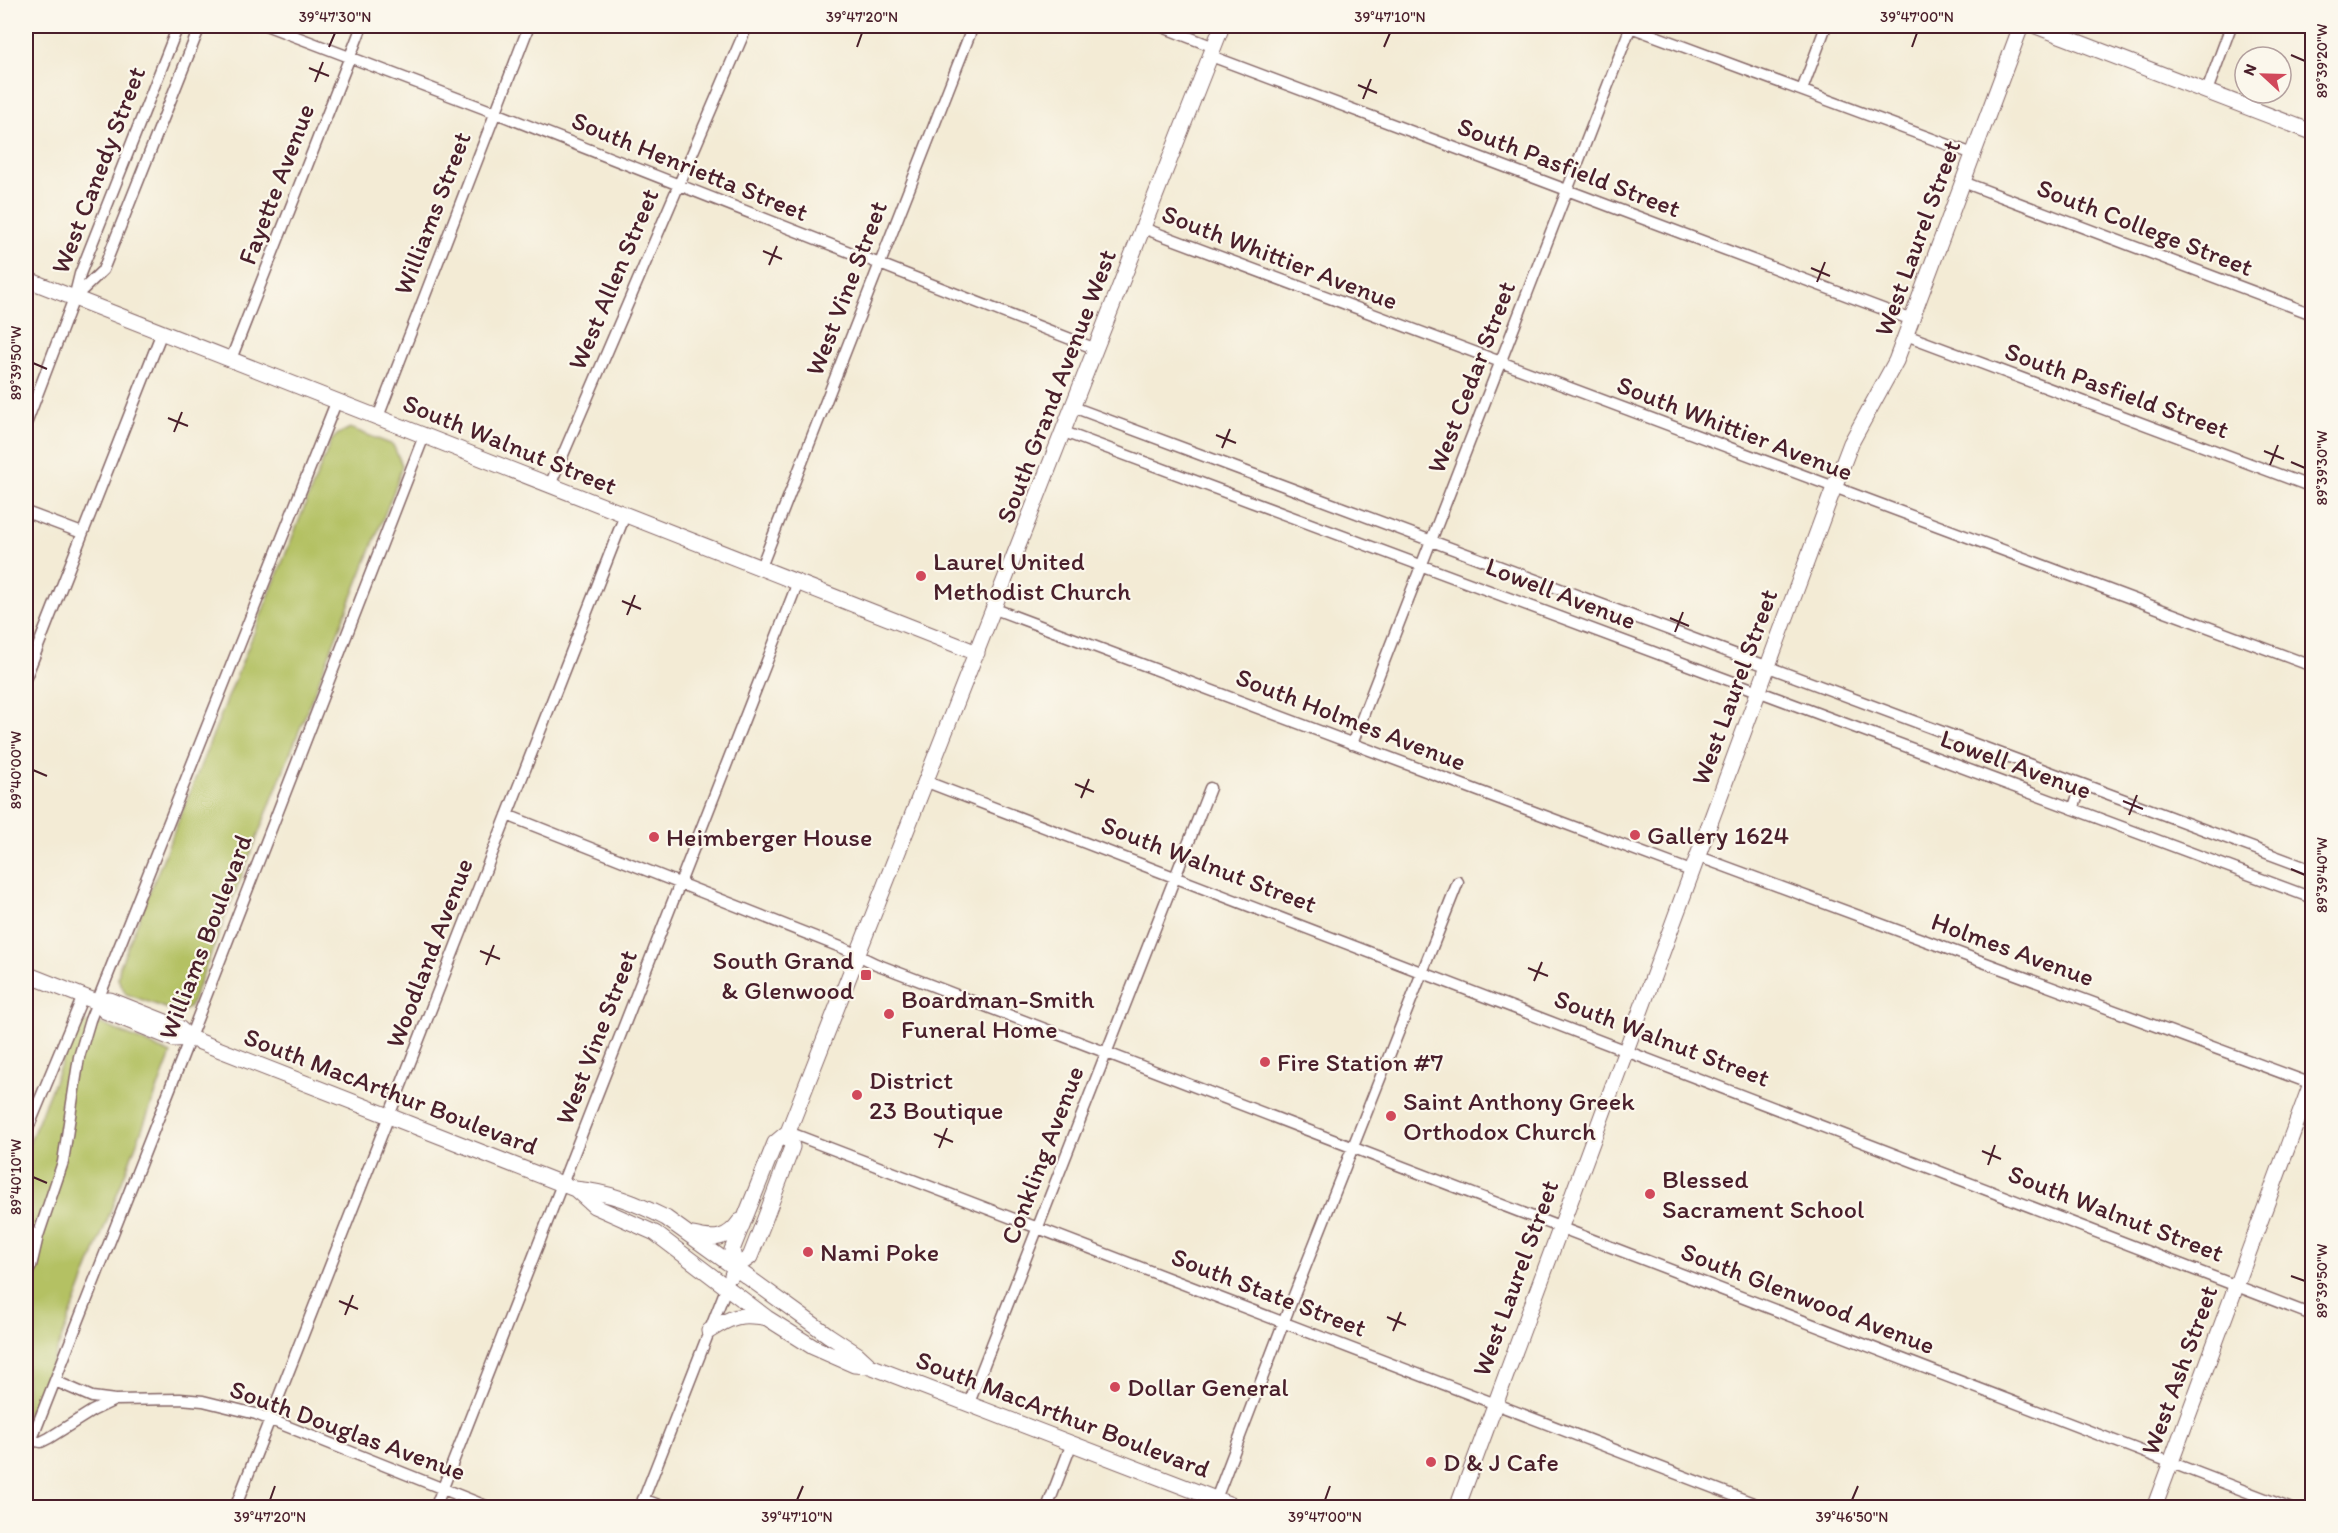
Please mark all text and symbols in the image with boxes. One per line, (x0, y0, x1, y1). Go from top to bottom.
text: 39°47'30"N (299, 8, 371, 26)
text: 39°47'20"N (826, 8, 898, 26)
text: 39°47'10"N (1354, 8, 1426, 26)
text: 39°47'00"N (1880, 8, 1954, 26)
text: 89°39'20"W (2313, 23, 2331, 98)
north arrow (2233, 45, 2293, 105)
text: N (2239, 61, 2260, 78)
street label: West Canedy Street (44, 62, 152, 278)
street label: Fayette Avenue (231, 99, 321, 269)
street label: South Henrietta Street (567, 104, 813, 228)
street label: South Pasfield Street (1453, 110, 1685, 224)
street label: Williams Street (386, 127, 478, 299)
street label: West Laurel Street (1867, 135, 1967, 341)
street label: South College Street (2032, 171, 2258, 283)
street label: West Allen Street (560, 183, 666, 374)
street label: West Vine Street (798, 196, 894, 380)
street label: South Whittier Avenue (1158, 197, 1402, 317)
street label: South Grand Avenue West (989, 244, 1123, 527)
street label: West Cedar Street (1420, 276, 1522, 477)
text: 89°39'50"W (7, 325, 25, 400)
street label: South Pasfield Street (2001, 335, 2234, 446)
street label: South Whittier Avenue (1613, 368, 1857, 488)
street label: South Walnut Street (398, 386, 622, 502)
text: 89°39'30"W (2313, 430, 2331, 506)
place label: Laurel United Methodist Church (933, 545, 1131, 607)
street label: Lowell Avenue (1481, 550, 1641, 636)
marker: Laurel United Methodist Church (914, 569, 928, 583)
street label: West Laurel Street (1684, 584, 1784, 790)
street label: South Holmes Avenue (1231, 660, 1471, 778)
street label: Lowell Avenue (1936, 722, 2096, 806)
text: 89°40'00"W (7, 731, 25, 809)
street label: South Walnut Street (1097, 808, 1321, 920)
place label: Gallery 1624 (1647, 819, 1789, 851)
place label: Heimberger House (666, 821, 872, 853)
marker: Gallery 1624 (1628, 828, 1642, 842)
street label: Williams Boulevard (151, 830, 259, 1044)
marker: Heimberger House (647, 830, 661, 844)
text: 89°39'40"W (2313, 837, 2331, 913)
street label: Woodland Avenue (378, 854, 480, 1052)
street label: Holmes Avenue (1927, 905, 2099, 993)
place label: South Grand & Glenwood (713, 944, 855, 1006)
street label: West Vine Street (548, 945, 644, 1129)
marker: South Grand & Glenwood (859, 968, 873, 982)
street label: South Walnut Street (1550, 982, 1774, 1094)
place label: Boardman-Smith Funeral Home (901, 983, 1095, 1045)
marker: Boardman-Smith Funeral Home (882, 1007, 896, 1021)
street label: South MacArthur Boulevard (240, 1020, 542, 1162)
place label: Fire Station #7 (1277, 1046, 1443, 1078)
marker: Fire Station #7 (1258, 1055, 1272, 1069)
street label: Conkling Avenue (993, 1061, 1091, 1249)
place label: District 23 Boutique (869, 1064, 1003, 1126)
place label: Saint Anthony Greek Orthodox Church (1403, 1085, 1635, 1147)
marker: District 23 Boutique (850, 1088, 864, 1102)
marker: Saint Anthony Greek Orthodox Church (1384, 1109, 1398, 1123)
text: 89°40'10"W (7, 1139, 25, 1215)
street label: South Walnut Street (2004, 1157, 2228, 1269)
place label: Blessed Sacrament School (1662, 1163, 1864, 1225)
street label: West Laurel Street (1465, 1175, 1565, 1381)
marker: Blessed Sacrament School (1643, 1187, 1657, 1201)
street label: South Glenwood Avenue (1677, 1235, 1939, 1361)
place label: Nami Poke (820, 1236, 939, 1268)
street label: South State Street (1167, 1240, 1371, 1344)
text: 89°39'50"W (2313, 1243, 2331, 1318)
marker: Nami Poke (801, 1245, 815, 1259)
street label: West Ash Street (2133, 1281, 2225, 1459)
street label: South MacArthur Boulevard (912, 1343, 1214, 1485)
place label: Dollar General (1127, 1371, 1289, 1403)
street label: South Douglas Avenue (226, 1372, 470, 1488)
marker: Dollar General (1108, 1380, 1122, 1394)
place label: D & J Cafe (1443, 1446, 1559, 1478)
marker: D & J Cafe (1424, 1455, 1438, 1469)
text: 39°47'20"N (234, 1508, 306, 1526)
text: 39°47'10"N (761, 1508, 833, 1526)
text: 39°47'00"N (1288, 1508, 1362, 1526)
text: 39°46'50"N (1816, 1508, 1888, 1526)

